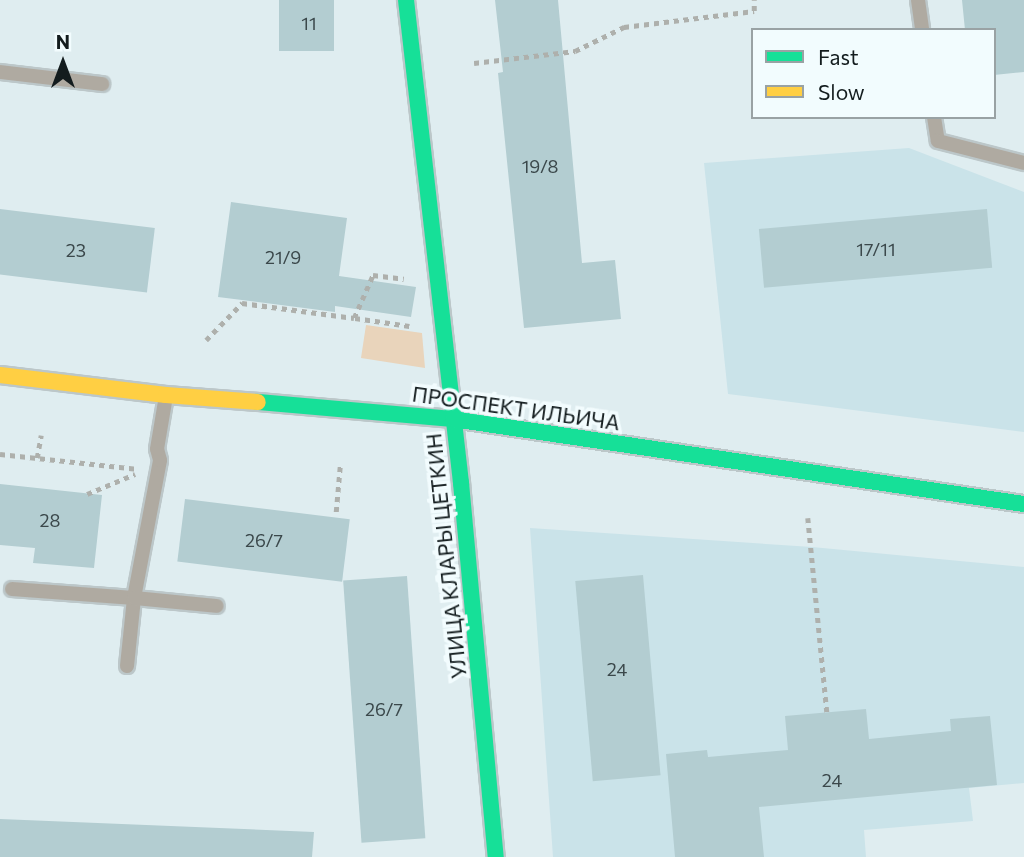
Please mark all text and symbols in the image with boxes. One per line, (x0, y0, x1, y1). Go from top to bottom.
house number: 11 (301, 12, 317, 34)
north arrow (28, 28, 98, 98)
legend (751, 28, 996, 119)
text: N (56, 30, 70, 53)
text: Fast (818, 44, 859, 69)
text: Slow (818, 79, 865, 104)
house number: 19/8 (522, 155, 558, 177)
house number: 17/11 (856, 238, 896, 260)
house number: 23 (66, 239, 86, 261)
house number: 21/9 (265, 246, 301, 268)
street label: ПРОСПЕКТ ИЛЬИЧА (411, 381, 621, 435)
street label: УЛИЦА КЛАРЫ ЦЕТКИН (421, 432, 471, 680)
house number: 28 (40, 509, 60, 531)
house number: 26/7 (245, 529, 283, 551)
house number: 24 (607, 658, 627, 680)
house number: 26/7 (365, 698, 403, 720)
house number: 24 (822, 769, 842, 791)

